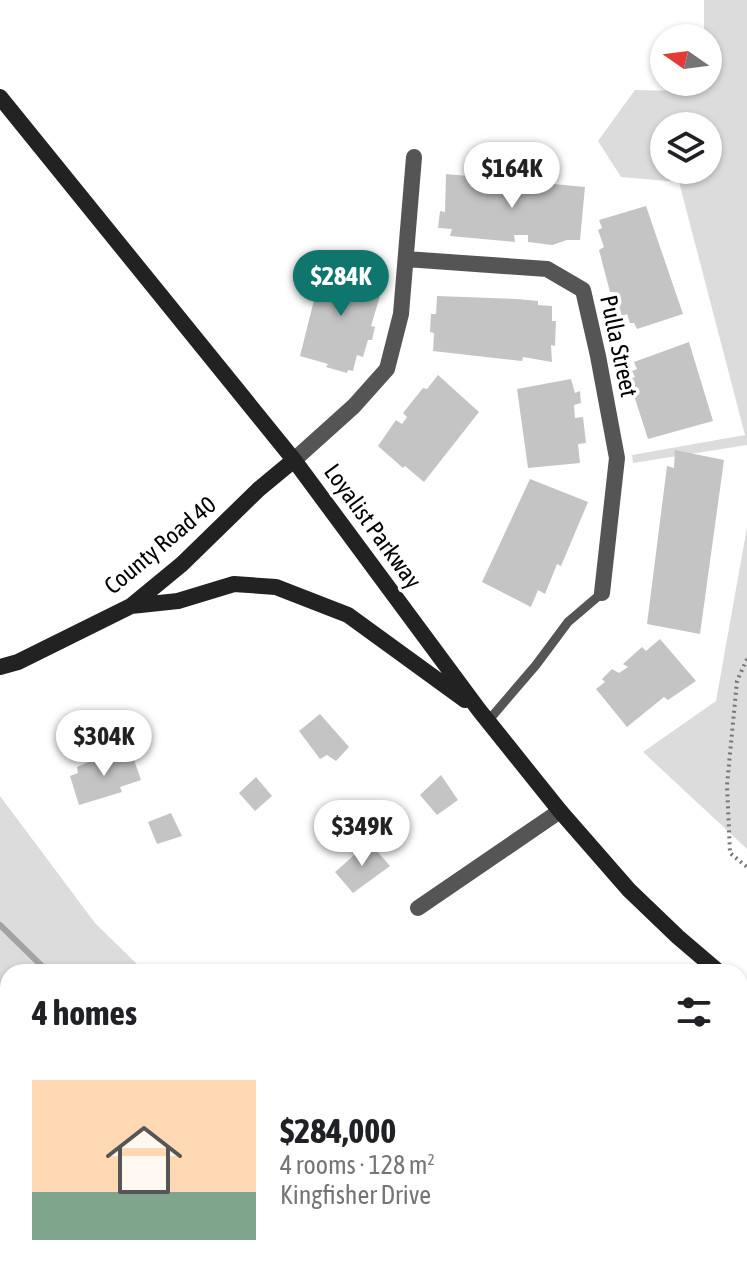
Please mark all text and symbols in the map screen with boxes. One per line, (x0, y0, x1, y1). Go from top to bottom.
north arrow (650, 24, 722, 96)
map controls (650, 24, 722, 184)
button: layers (650, 112, 722, 184)
pin: $164K (456, 142, 568, 210)
text: $164K (482, 153, 542, 183)
pin: $284K (285, 250, 397, 318)
text: $284K (311, 261, 371, 291)
street label: Pulla Street (595, 293, 643, 399)
street label: Loyalist Parkway (319, 459, 427, 593)
street label: County Road 40 (99, 491, 221, 599)
pin: $304K (48, 710, 160, 778)
text: $304K (74, 721, 134, 751)
pin: $349K (306, 800, 418, 868)
text: $349K (332, 811, 392, 841)
icon: filters (672, 990, 716, 1034)
text: 4 homes (32, 993, 137, 1032)
text: $284,000 (280, 1111, 396, 1150)
icon: home (96, 1112, 192, 1208)
text: 4 rooms · 128 m² (280, 1150, 435, 1180)
text: Kingfisher Drive (280, 1180, 431, 1210)

